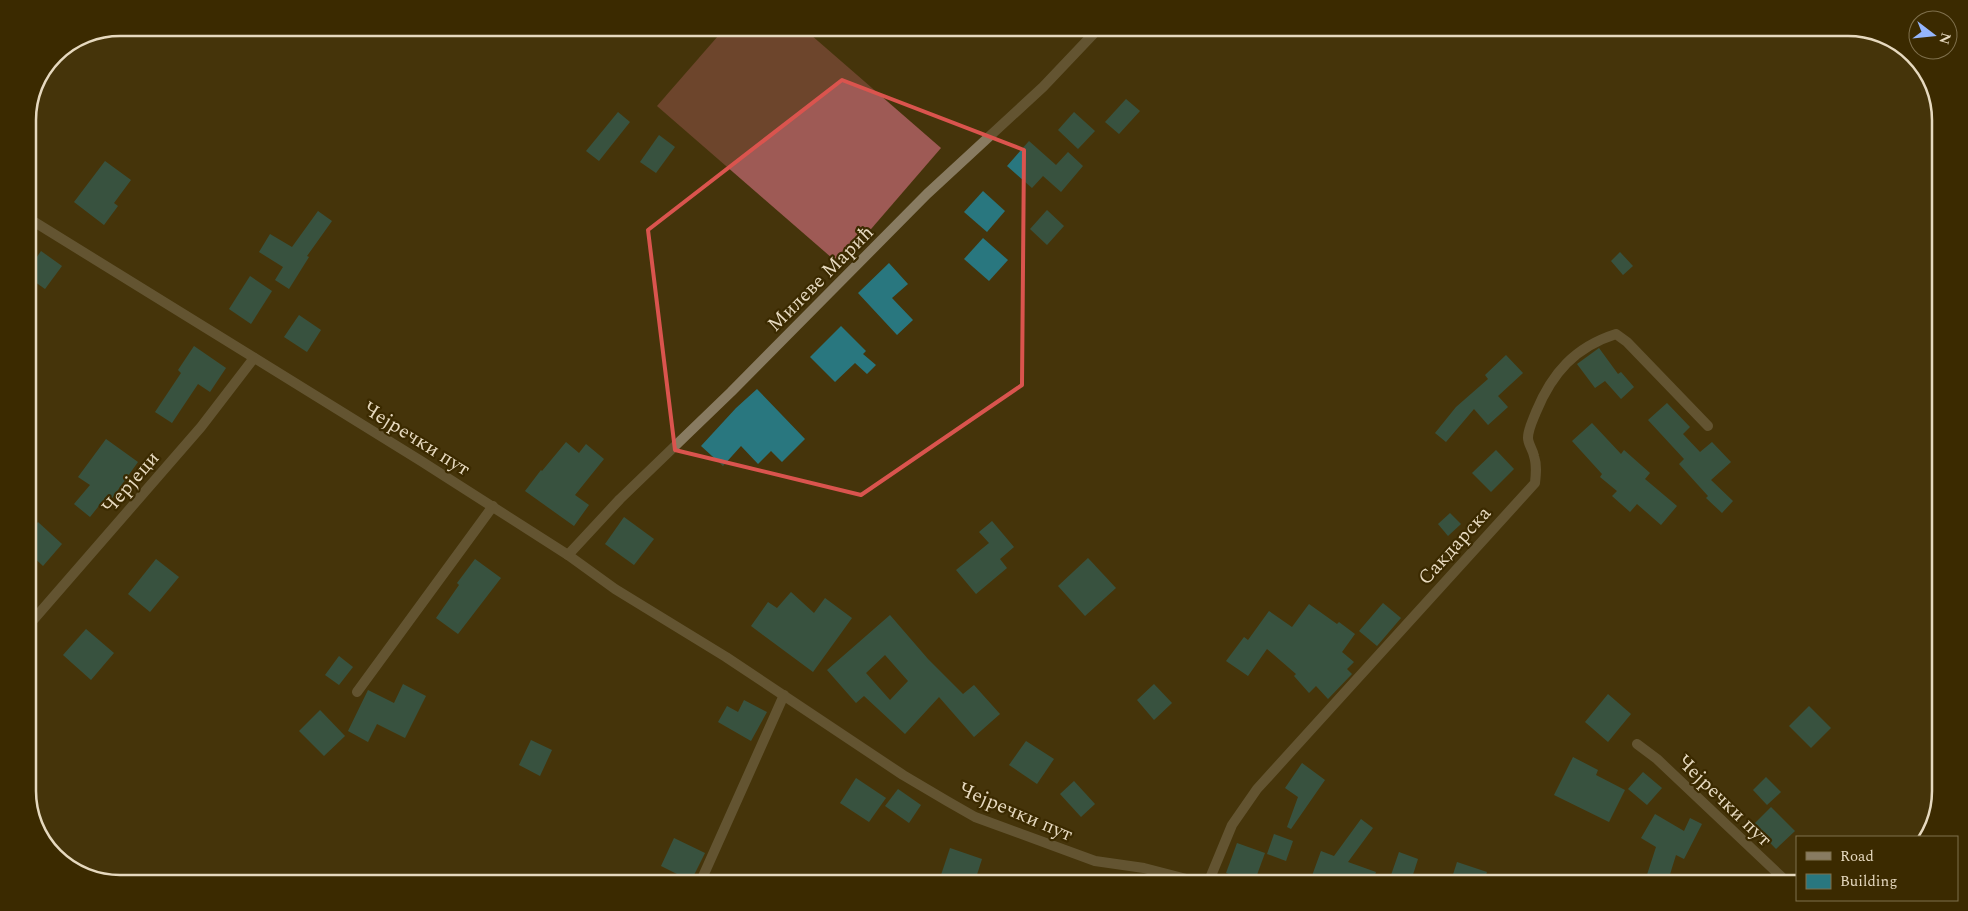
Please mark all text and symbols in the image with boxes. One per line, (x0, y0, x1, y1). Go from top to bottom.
north arrow (1908, 10, 1958, 60)
text: N (1933, 30, 1957, 47)
street label: Милеве Мaрић (760, 218, 881, 339)
street label: Чејречки пут (357, 394, 476, 484)
street label: Черјеци (95, 444, 167, 521)
street label: Сакдарска (1411, 499, 1499, 592)
street label: Чејречки пут (1670, 748, 1779, 854)
street label: Чејречки пут (954, 774, 1078, 850)
legend (1796, 836, 1958, 901)
text: Road (1840, 845, 1874, 868)
text: Building (1840, 870, 1897, 893)

